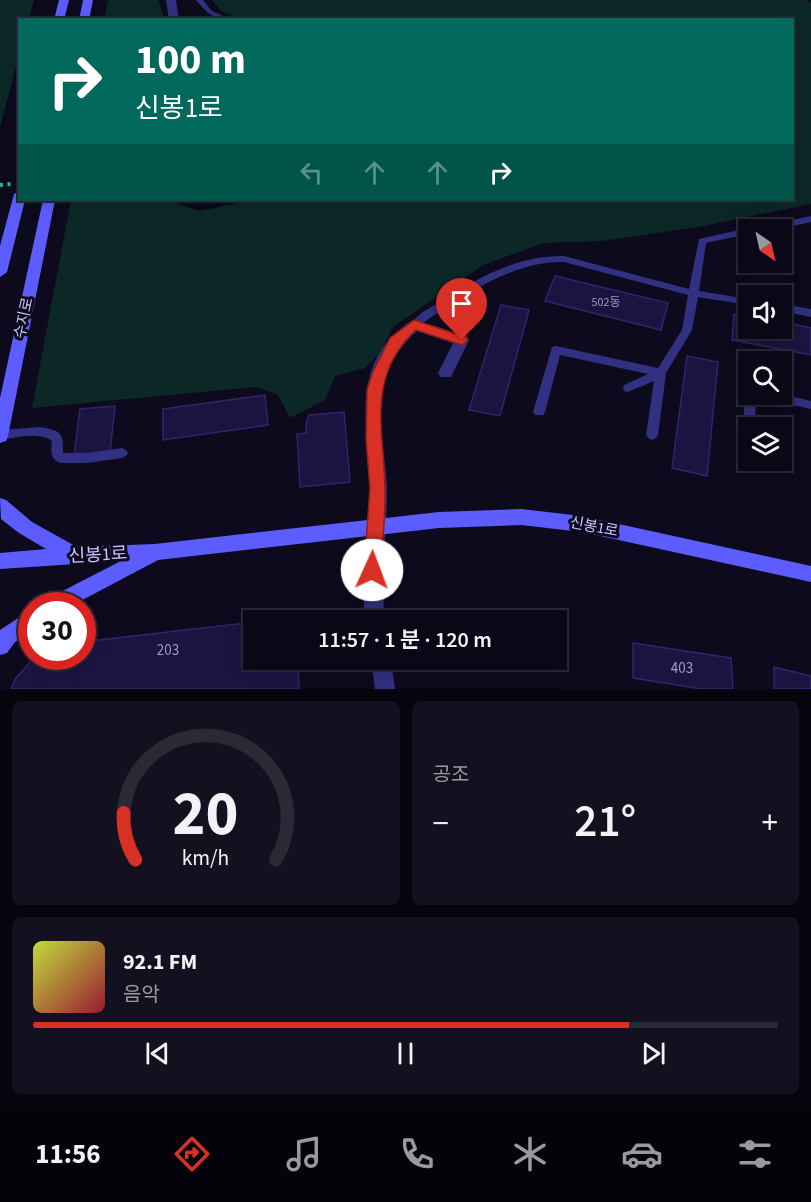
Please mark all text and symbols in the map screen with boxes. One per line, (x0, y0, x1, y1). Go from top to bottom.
text: 100 m (135, 30, 246, 90)
icon: right (36, 42, 114, 120)
text: 신봉1로 (135, 89, 223, 128)
icon: left (295, 156, 328, 189)
icon: ahead (358, 156, 391, 189)
icon: ahead (421, 156, 454, 189)
icon: right (484, 156, 517, 189)
north arrow (738, 219, 792, 273)
map controls (738, 219, 792, 471)
pin (436, 278, 487, 340)
button: sound (738, 285, 792, 339)
icon: arrive (445, 287, 478, 320)
house number: 502동 (592, 294, 620, 311)
street label: 수지로 (9, 296, 39, 340)
button: search (738, 351, 792, 405)
button: layers (738, 417, 792, 471)
street label: 신봉1로 (568, 512, 620, 542)
position arrow (340, 538, 404, 602)
street label: 신봉1로 (68, 541, 128, 569)
speed limit sign: 30 (18, 592, 96, 670)
text: 11:57 · 1 분 · 120 m (318, 624, 492, 656)
house number: 203 (157, 640, 179, 661)
house number: 403 (671, 658, 693, 679)
text: 공조 (433, 761, 469, 789)
text: 20 (173, 770, 239, 859)
text: 21° (574, 790, 636, 854)
text: − (433, 800, 449, 847)
text: + (762, 800, 778, 847)
text: km/h (182, 843, 230, 874)
text: 92.1 FM (123, 946, 197, 978)
text: 음악 (123, 981, 160, 1009)
icon: previous (141, 1037, 174, 1070)
icon: pause (389, 1037, 422, 1070)
icon: next (637, 1037, 670, 1070)
icon: directions (171, 1133, 213, 1175)
icon: music (283, 1133, 325, 1175)
icon: phone (396, 1133, 438, 1175)
icon: climate (509, 1133, 551, 1175)
icon: car (621, 1133, 663, 1175)
icon: filters (734, 1133, 776, 1175)
text: 11:56 (35, 1135, 100, 1174)

